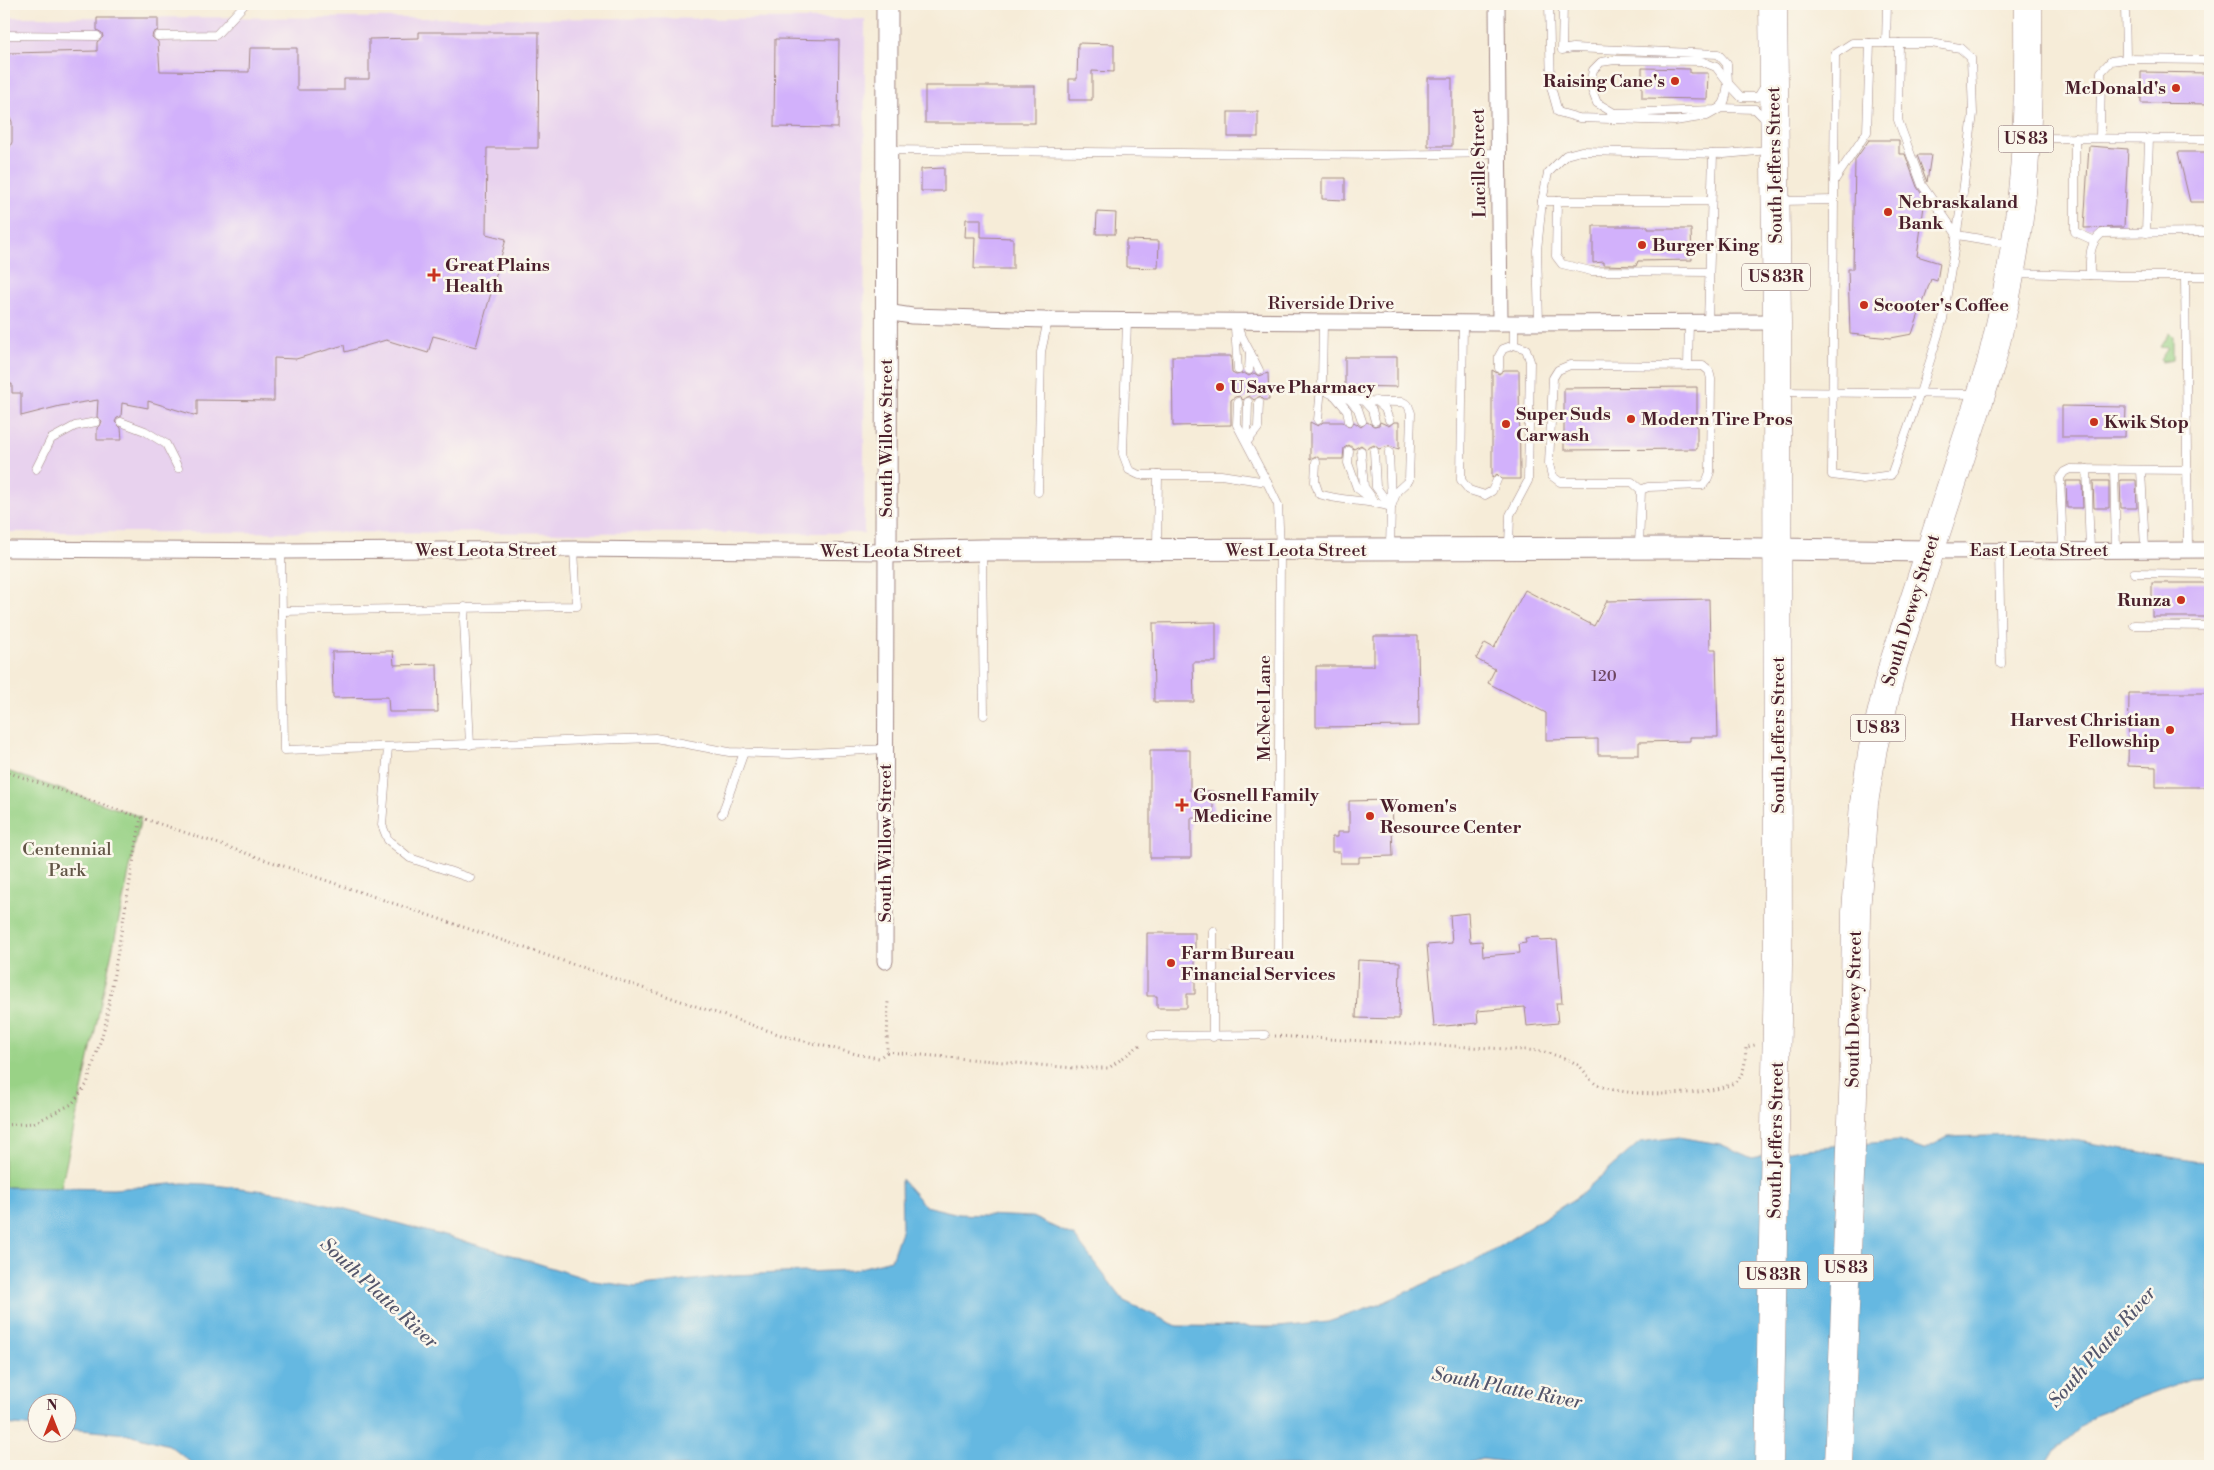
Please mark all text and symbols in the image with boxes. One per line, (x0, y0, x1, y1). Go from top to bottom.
place label: Raising Cane's (1543, 70, 1665, 93)
marker: Raising Cane's (1669, 75, 1681, 87)
place label: McDonald's (2065, 77, 2166, 100)
marker: McDonald's (2170, 82, 2182, 94)
street label: South Jeffers Street (1762, 86, 1788, 244)
street label: Lucille Street (1467, 107, 1491, 218)
road number: US 83 (1998, 126, 2054, 152)
place label: Nebraskaland Bank (1898, 191, 2018, 235)
marker: Nebraskaland Bank (1882, 206, 1894, 218)
place label: Burger King (1652, 234, 1760, 257)
marker: Burger King (1636, 239, 1648, 251)
place label: Great Plains Health (445, 254, 550, 298)
road number: US 83R (1742, 264, 1810, 290)
marker: Great Plains Health (427, 268, 441, 282)
street label: Riverside Drive (1268, 292, 1394, 315)
place label: Scooter's Coffee (1874, 294, 2009, 317)
marker: Scooter's Coffee (1858, 299, 1870, 311)
street label: South Willow Street (875, 358, 898, 517)
place label: U Save Pharmacy (1230, 376, 1376, 399)
marker: U Save Pharmacy (1214, 381, 1226, 393)
place label: Super Suds Carwash (1516, 403, 1611, 447)
place label: Modern Tire Pros (1641, 408, 1793, 431)
place label: Kwik Stop (2104, 411, 2189, 434)
marker: Modern Tire Pros (1625, 413, 1637, 425)
marker: Kwik Stop (2088, 416, 2100, 428)
marker: Super Suds Carwash (1500, 418, 1512, 430)
street label: South Dewey Street (1877, 531, 1945, 689)
street label: West Leota Street (414, 539, 557, 562)
street label: West Leota Street (1224, 539, 1367, 562)
street label: East Leota Street (1970, 539, 2109, 562)
street label: West Leota Street (819, 540, 962, 563)
place label: Runza (2117, 589, 2171, 612)
marker: Runza (2175, 594, 2187, 606)
street label: McNeel Lane (1253, 655, 1276, 761)
street label: South Jeffers Street (1767, 656, 1790, 814)
house number: 120 (1591, 667, 1617, 686)
place label: Harvest Christian Fellowship (2010, 709, 2160, 753)
road number: US 83 (1850, 714, 1906, 741)
marker: Harvest Christian Fellowship (2164, 724, 2176, 736)
street label: South Willow Street (874, 763, 897, 922)
place label: Gosnell Family Medicine (1193, 784, 1320, 828)
place label: Women's Resource Center (1379, 795, 1522, 839)
marker: Gosnell Family Medicine (1175, 798, 1189, 812)
marker: Women's Resource Center (1364, 810, 1376, 822)
park label: Centennial Park (22, 838, 112, 882)
street label: South Dewey Street (1841, 929, 1867, 1088)
place label: Farm Bureau Financial Services (1181, 942, 1336, 986)
marker: Farm Bureau Financial Services (1165, 957, 1177, 969)
street label: South Jeffers Street (1763, 1061, 1789, 1219)
water label: South Platte River (315, 1232, 444, 1354)
road number: US 83 (1818, 1254, 1874, 1282)
road number: US 83R (1739, 1262, 1807, 1288)
water label: South Platte River (2043, 1281, 2162, 1412)
water label: South Platte River (1430, 1362, 1585, 1414)
north arrow (28, 1392, 78, 1442)
text: N (46, 1397, 58, 1415)

